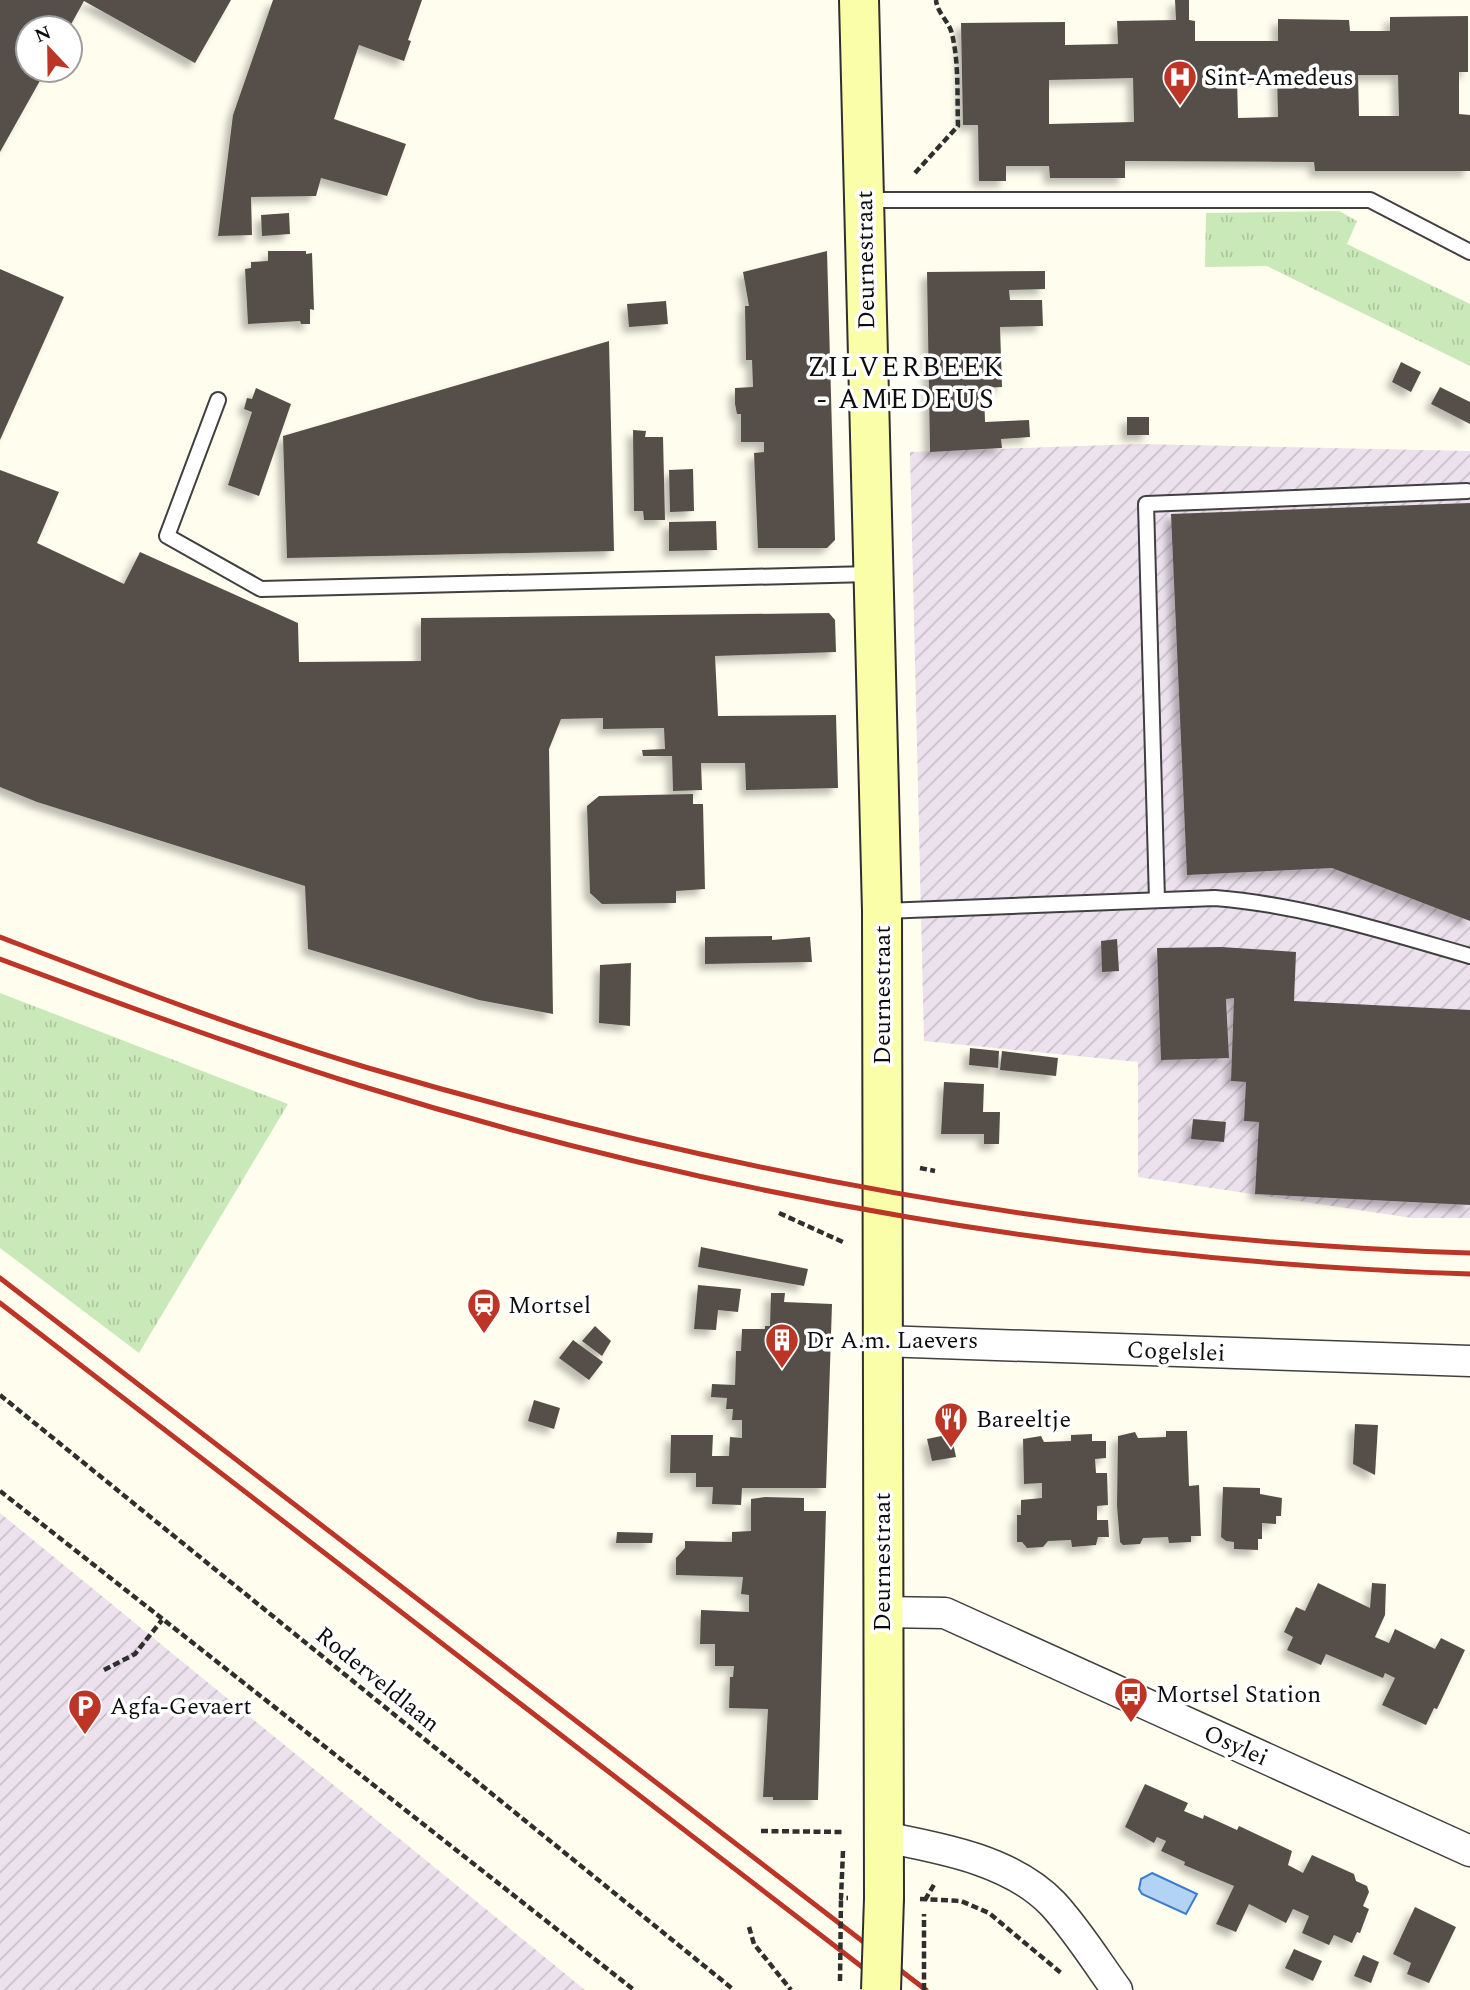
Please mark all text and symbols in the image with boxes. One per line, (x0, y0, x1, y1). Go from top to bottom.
north arrow (14, 14, 84, 84)
text: N (31, 18, 56, 51)
hospital icon: Sint-Amedeus (1161, 58, 1199, 107)
place label: Sint-Amedeus (1204, 60, 1354, 96)
street label: Deurnestraat (847, 190, 885, 330)
district label: ZILVERBEEK - AMEDEUS (807, 346, 1005, 421)
street label: Deurnestraat (865, 925, 901, 1065)
station icon: Mortsel (465, 1286, 503, 1335)
place label: Mortsel (508, 1288, 591, 1324)
building icon: Dr A.m. Laevers (763, 1321, 801, 1370)
place label: Dr A.m. Laevers (806, 1323, 978, 1359)
street label: Cogelslei (1126, 1332, 1226, 1372)
restaurant icon: Bareeltje (932, 1400, 970, 1449)
place label: Bareeltje (976, 1402, 1071, 1438)
street label: Deurnestraat (865, 1492, 901, 1632)
street label: Roderveldlaan (307, 1618, 448, 1741)
bus stop icon: Mortsel Station (1112, 1675, 1150, 1724)
place label: Mortsel Station (1156, 1677, 1321, 1713)
parking icon: Agfa-Gevaert (66, 1687, 104, 1736)
place label: Agfa-Gevaert (110, 1689, 252, 1725)
street label: Osylei (1197, 1716, 1274, 1776)

